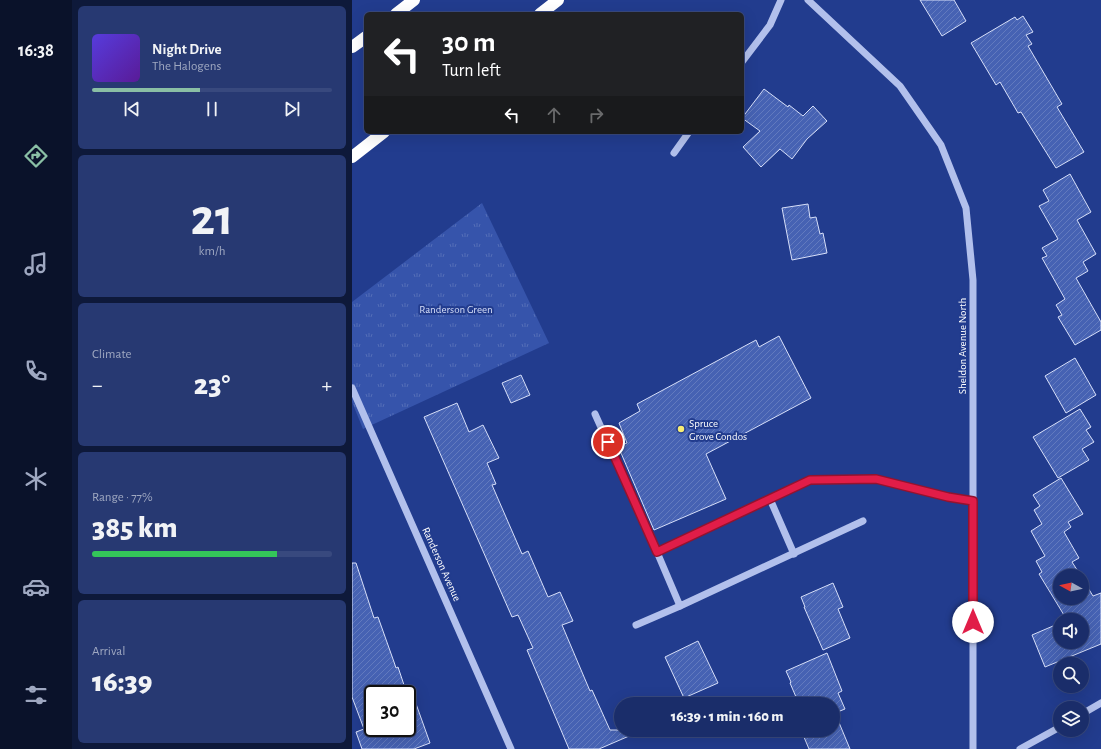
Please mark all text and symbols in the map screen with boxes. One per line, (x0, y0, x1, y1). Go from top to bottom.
icon: left (376, 28, 428, 80)
text: 30 m (442, 29, 495, 57)
text: 16:38 (18, 42, 54, 60)
text: Night Drive (152, 42, 222, 57)
text: The Halogens (152, 60, 221, 73)
text: Turn left (442, 62, 501, 80)
icon: previous (121, 98, 143, 120)
icon: pause (201, 98, 223, 120)
icon: next (281, 98, 303, 120)
icon: left (501, 104, 523, 126)
icon: ahead (543, 104, 565, 126)
icon: right (585, 104, 607, 126)
icon: directions (22, 142, 50, 170)
text: 21 (190, 192, 234, 244)
text: km/h (199, 245, 225, 258)
icon: music (22, 250, 50, 278)
street label: Sheldon Avenue North (957, 298, 968, 394)
park label: Randerson Green (419, 304, 493, 315)
text: Climate (92, 348, 131, 361)
icon: phone (22, 357, 50, 385)
text: 23° (194, 370, 230, 400)
text: − (92, 374, 103, 396)
text: + (321, 374, 332, 396)
place label: Spruce Grove Condos (689, 418, 747, 442)
marker: Spruce Grove Condos (676, 424, 686, 434)
pin (591, 425, 625, 459)
icon: arrive (597, 431, 619, 453)
icon: climate (22, 465, 50, 493)
text: Range · 77% (92, 491, 153, 504)
text: 385 km (92, 513, 177, 543)
street label: Randerson Avenue (420, 526, 463, 603)
north arrow (1053, 569, 1089, 605)
map controls (1053, 569, 1089, 737)
icon: car (22, 573, 50, 601)
position arrow (952, 601, 994, 643)
button: sound (1053, 613, 1089, 649)
text: Arrival (92, 645, 125, 658)
button: search (1053, 657, 1089, 693)
text: 16:39 (92, 667, 152, 697)
icon: filters (22, 681, 50, 709)
speed limit sign: 30 (364, 685, 416, 737)
button: layers (1053, 701, 1089, 737)
text: 16:39 · 1 min · 160 m (671, 709, 783, 724)

